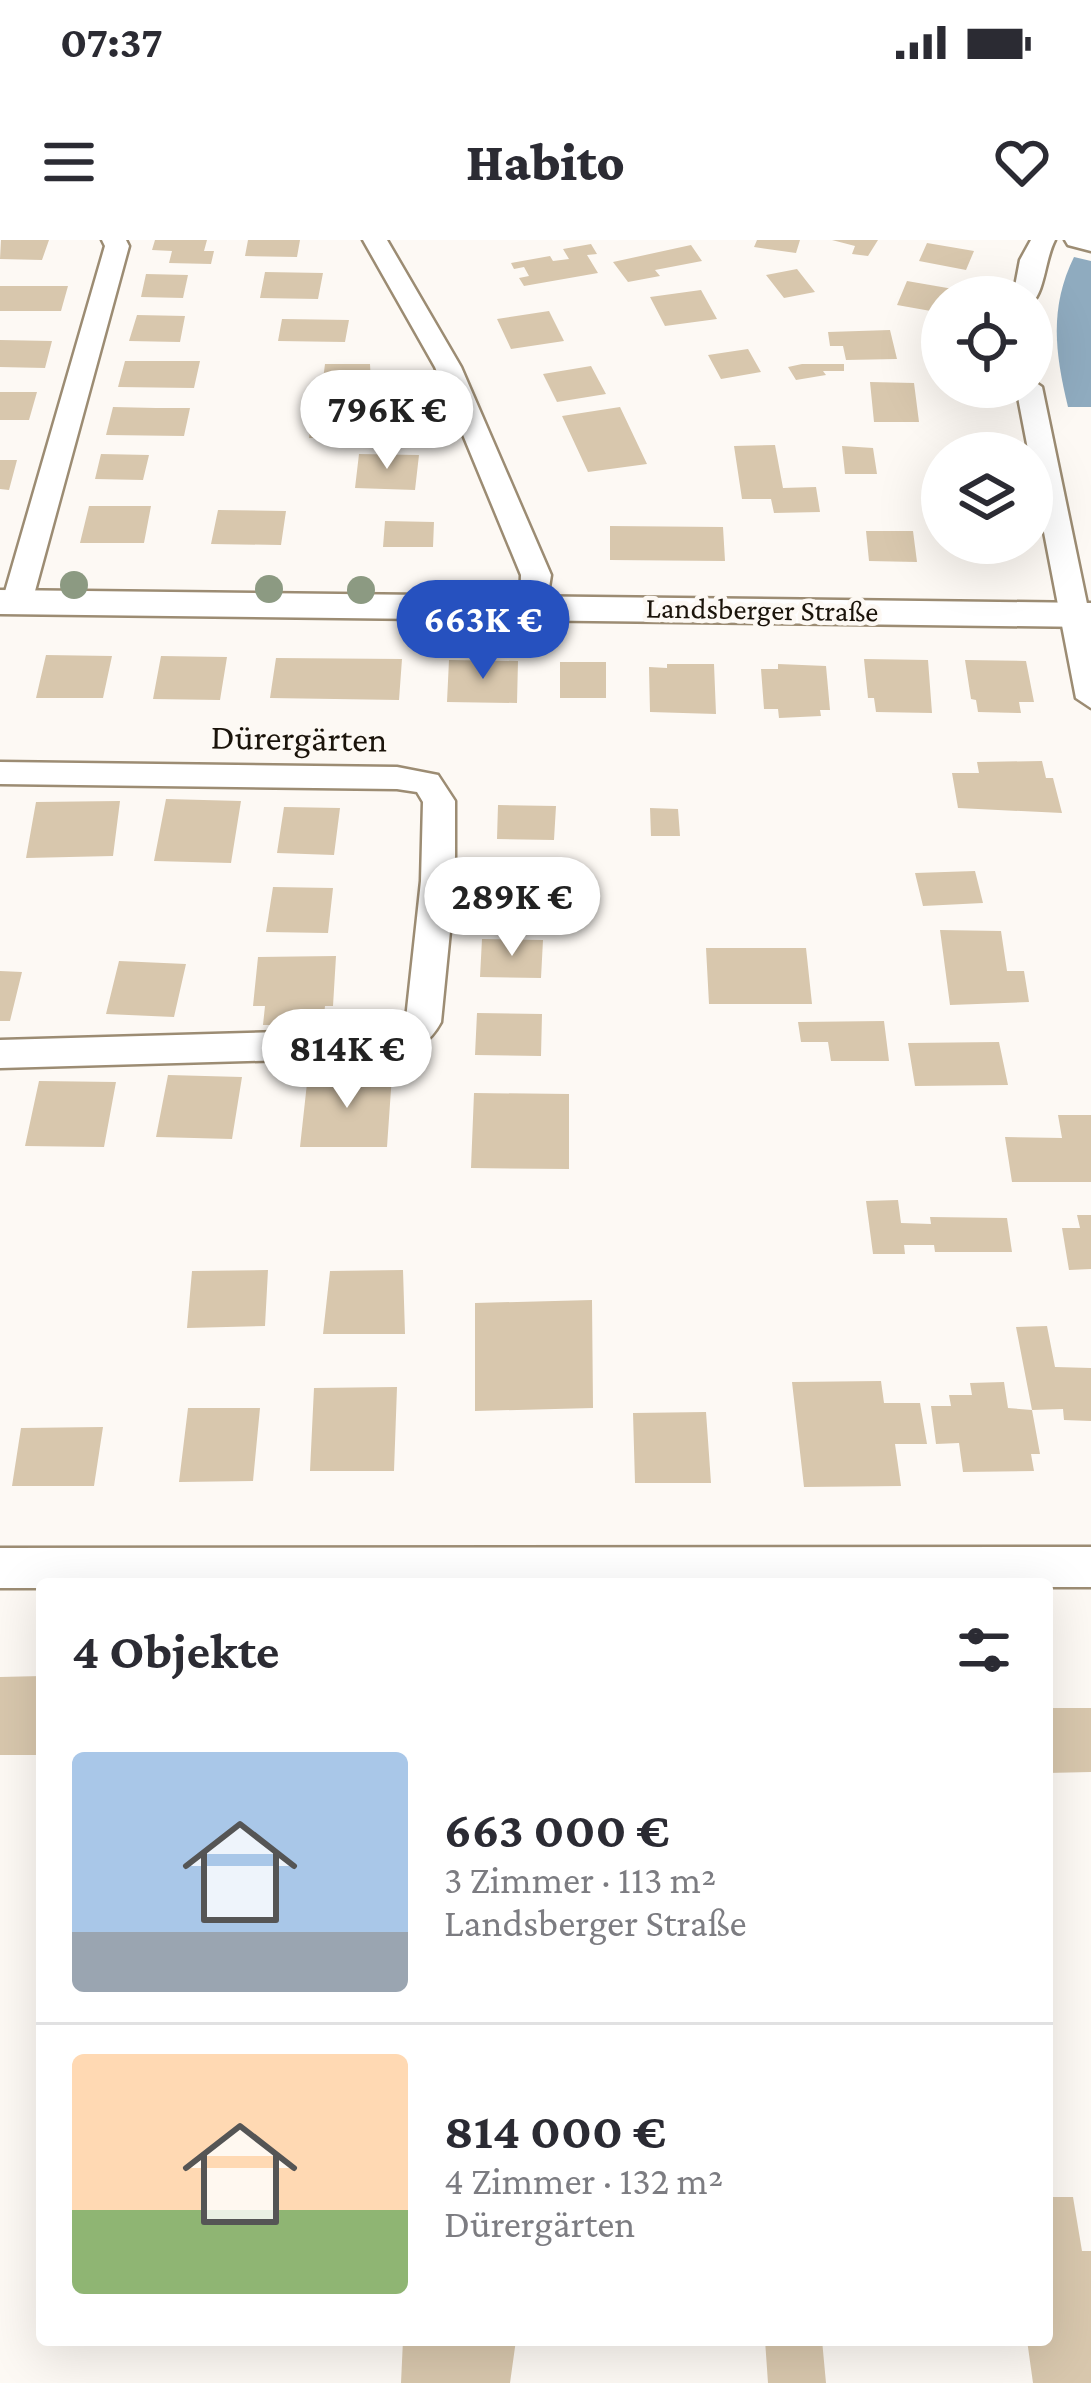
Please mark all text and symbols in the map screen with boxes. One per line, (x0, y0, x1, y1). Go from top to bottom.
text: 07:37 (60, 17, 163, 67)
icon: menu (36, 129, 102, 195)
icon: heart (989, 129, 1055, 195)
text: Habito (466, 132, 625, 192)
map controls (921, 276, 1053, 564)
button: locate (921, 276, 1053, 408)
pin: 796K € (289, 370, 485, 472)
text: 796K € (327, 387, 447, 430)
button: layers (921, 432, 1053, 564)
pin: 663K € (385, 580, 581, 682)
street label: Landsberger Straße (645, 590, 879, 629)
text: 663K € (424, 597, 542, 640)
street label: Dürergärten (210, 716, 388, 760)
pin: 289K € (414, 857, 610, 959)
text: 289K € (451, 874, 573, 917)
pin: 814K € (249, 1009, 445, 1111)
text: 814K € (289, 1026, 405, 1069)
icon: filters (951, 1617, 1017, 1683)
text: 4 Objekte (72, 1622, 280, 1679)
icon: home (168, 1800, 312, 1944)
text: 663 000 € (444, 1801, 670, 1858)
text: 3 Zimmer · 113 m² (444, 1858, 716, 1901)
text: Landsberger Straße (444, 1901, 747, 1944)
icon: home (168, 2102, 312, 2246)
text: 814 000 € (444, 2102, 666, 2159)
text: 4 Zimmer · 132 m² (444, 2159, 723, 2202)
text: Dürergärten (444, 2202, 635, 2245)

